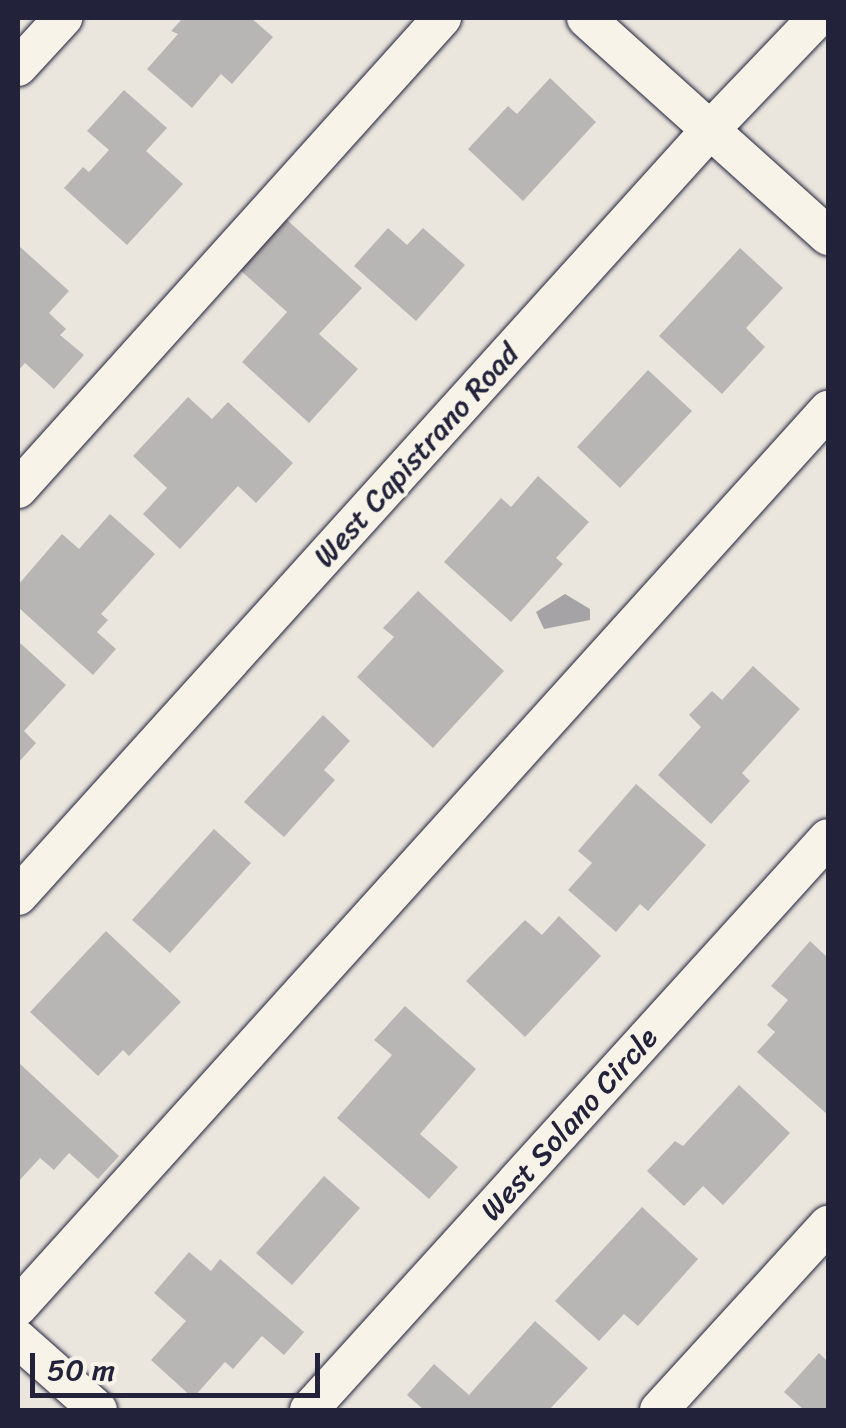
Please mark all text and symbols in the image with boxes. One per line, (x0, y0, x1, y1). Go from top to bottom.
street label: West Capistrano Road (306, 336, 526, 574)
street label: West Solano Circle (473, 1020, 665, 1228)
scale bar (35, 1333, 325, 1395)
text: 50 m (47, 1343, 115, 1397)

